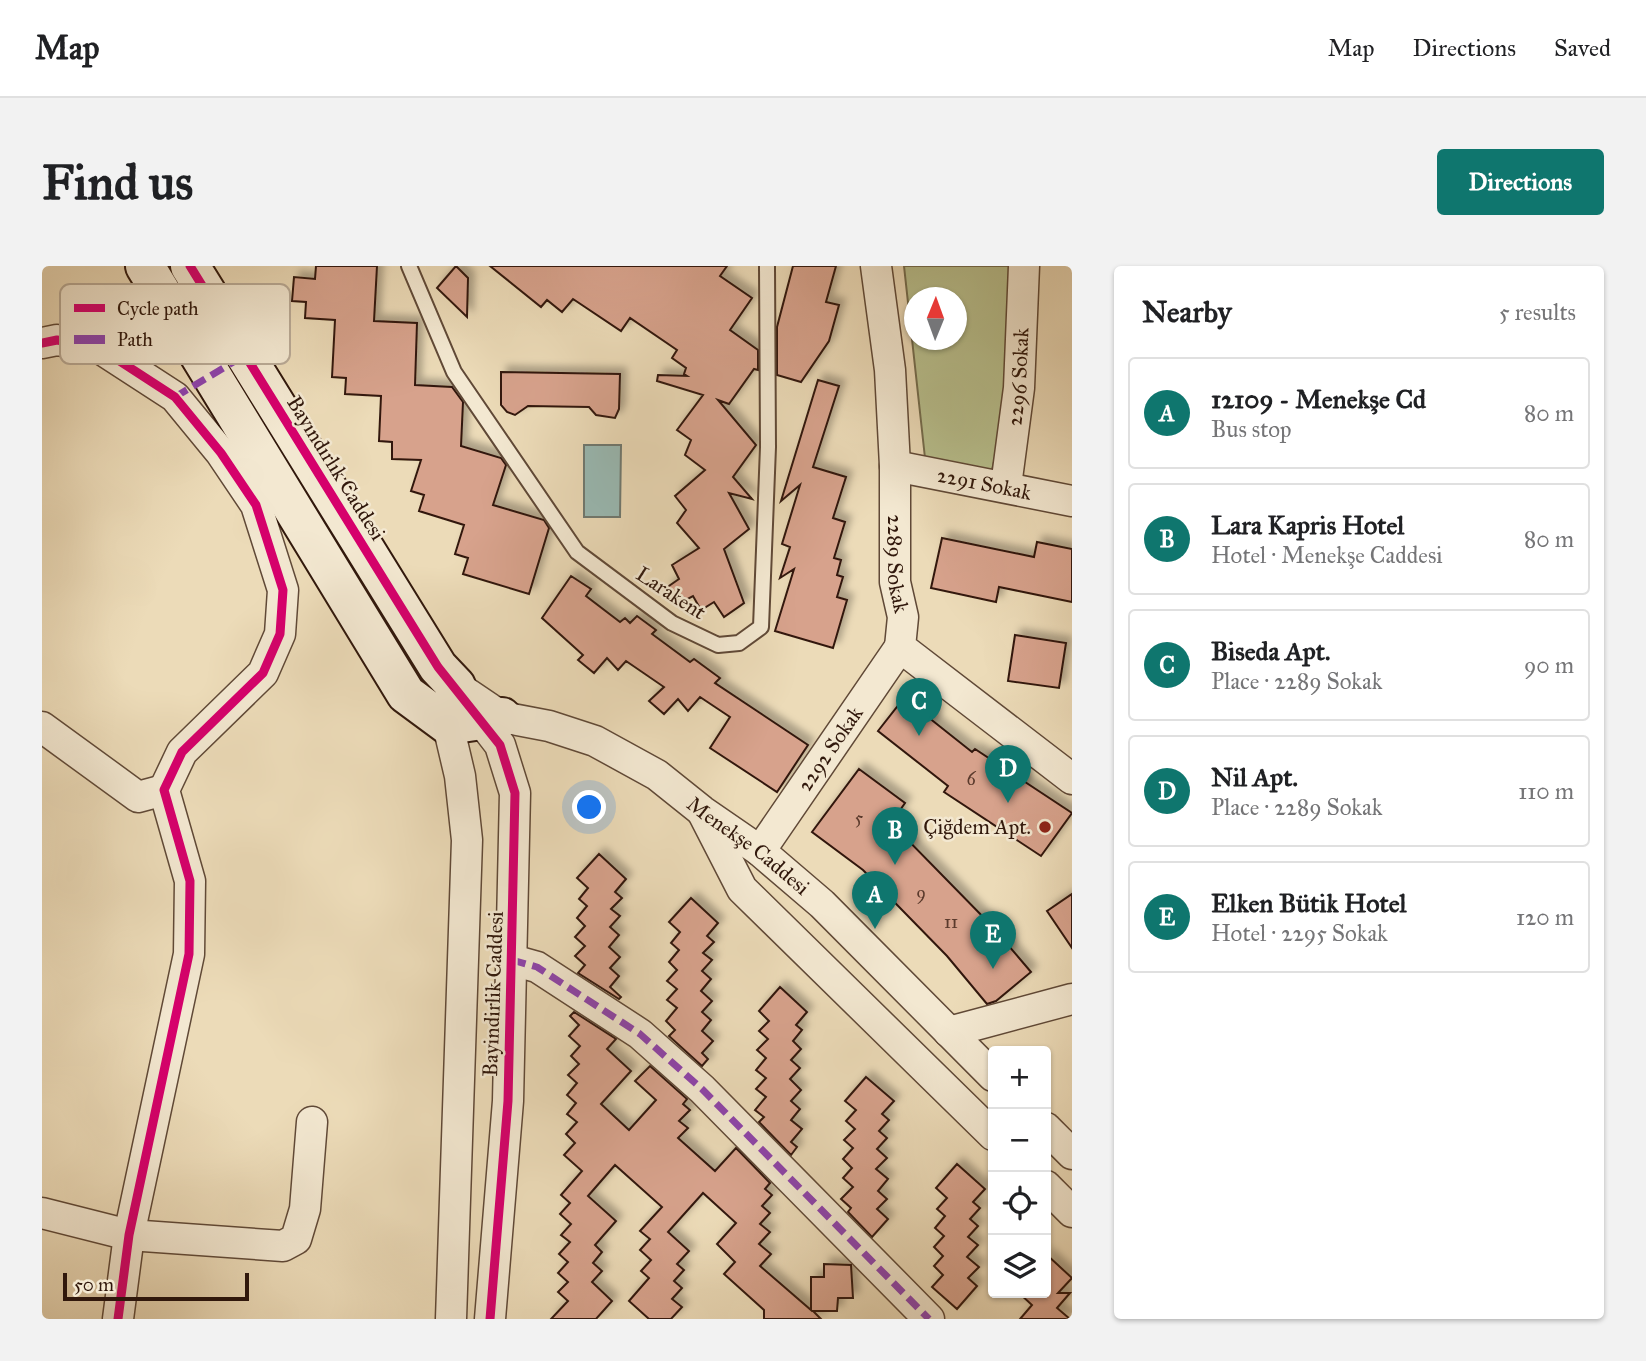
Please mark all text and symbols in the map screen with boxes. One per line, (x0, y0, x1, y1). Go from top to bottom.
text: Map (35, 28, 99, 68)
text: Map (1328, 33, 1375, 63)
text: Directions (1413, 33, 1516, 63)
text: Saved (1554, 33, 1611, 63)
button: Directions (1437, 149, 1604, 215)
text: Find us (42, 153, 193, 212)
legend (60, 284, 290, 364)
north arrow (904, 287, 967, 350)
text: Nearby (1142, 294, 1232, 330)
text: Cycle path (117, 297, 199, 320)
text: 5 results (1499, 298, 1576, 326)
street label: 2296 Sokak (1001, 327, 1034, 427)
text: Path (117, 328, 153, 351)
text: 12109 - Menekşe Cd (1211, 383, 1426, 415)
street label: Bayındırlık Caddesi (281, 391, 391, 545)
text: A (1159, 399, 1175, 427)
text: 80 m (1524, 399, 1574, 427)
text: Bus stop (1211, 415, 1292, 443)
street label: 2291 Sokak (935, 462, 1034, 506)
text: Lara Kapris Hotel (1211, 509, 1404, 541)
street label: 2289 Sokak (882, 515, 915, 616)
text: B (1159, 525, 1175, 553)
text: 80 m (1524, 525, 1574, 553)
text: Hotel · Menekşe Caddesi (1211, 541, 1443, 569)
street label: Larakent (631, 561, 711, 625)
text: Biseda Apt. (1211, 635, 1330, 667)
text: C (1159, 651, 1175, 679)
text: 90 m (1524, 651, 1574, 679)
text: Place · 2289 Sokak (1211, 667, 1382, 695)
pin: C (896, 678, 942, 736)
street label: 2292 Sokak (792, 701, 869, 796)
pin: D (985, 745, 1031, 803)
text: Nil Apt. (1211, 761, 1298, 793)
house number: 6 (966, 768, 976, 790)
text: D (1158, 777, 1176, 805)
text: 110 m (1518, 777, 1574, 805)
your location (572, 790, 606, 824)
street label: Menekşe Caddesi (682, 791, 815, 901)
text: Place · 2289 Sokak (1211, 793, 1382, 821)
house number: 5 (855, 807, 864, 829)
pin: B (872, 807, 918, 865)
place label: Çiğdem Apt. (923, 814, 1031, 840)
marker: Çiğdem Apt. (1037, 819, 1053, 835)
pin: A (852, 871, 898, 929)
house number: 9 (916, 882, 926, 904)
text: Elken Bütik Hotel (1211, 887, 1407, 919)
text: E (1159, 903, 1175, 931)
text: 120 m (1516, 903, 1574, 931)
street label: Bayindirlik Caddesi (477, 911, 509, 1077)
house number: 11 (944, 911, 958, 933)
pin: E (970, 911, 1016, 969)
text: Hotel · 2295 Sokak (1211, 919, 1388, 947)
map controls (988, 1046, 1051, 1298)
button: + (988, 1046, 1051, 1109)
button: − (988, 1109, 1051, 1172)
button: locate (988, 1172, 1051, 1235)
button: layers (988, 1235, 1051, 1298)
scale bar (63, 1270, 248, 1302)
text: 50 m (74, 1273, 114, 1296)

